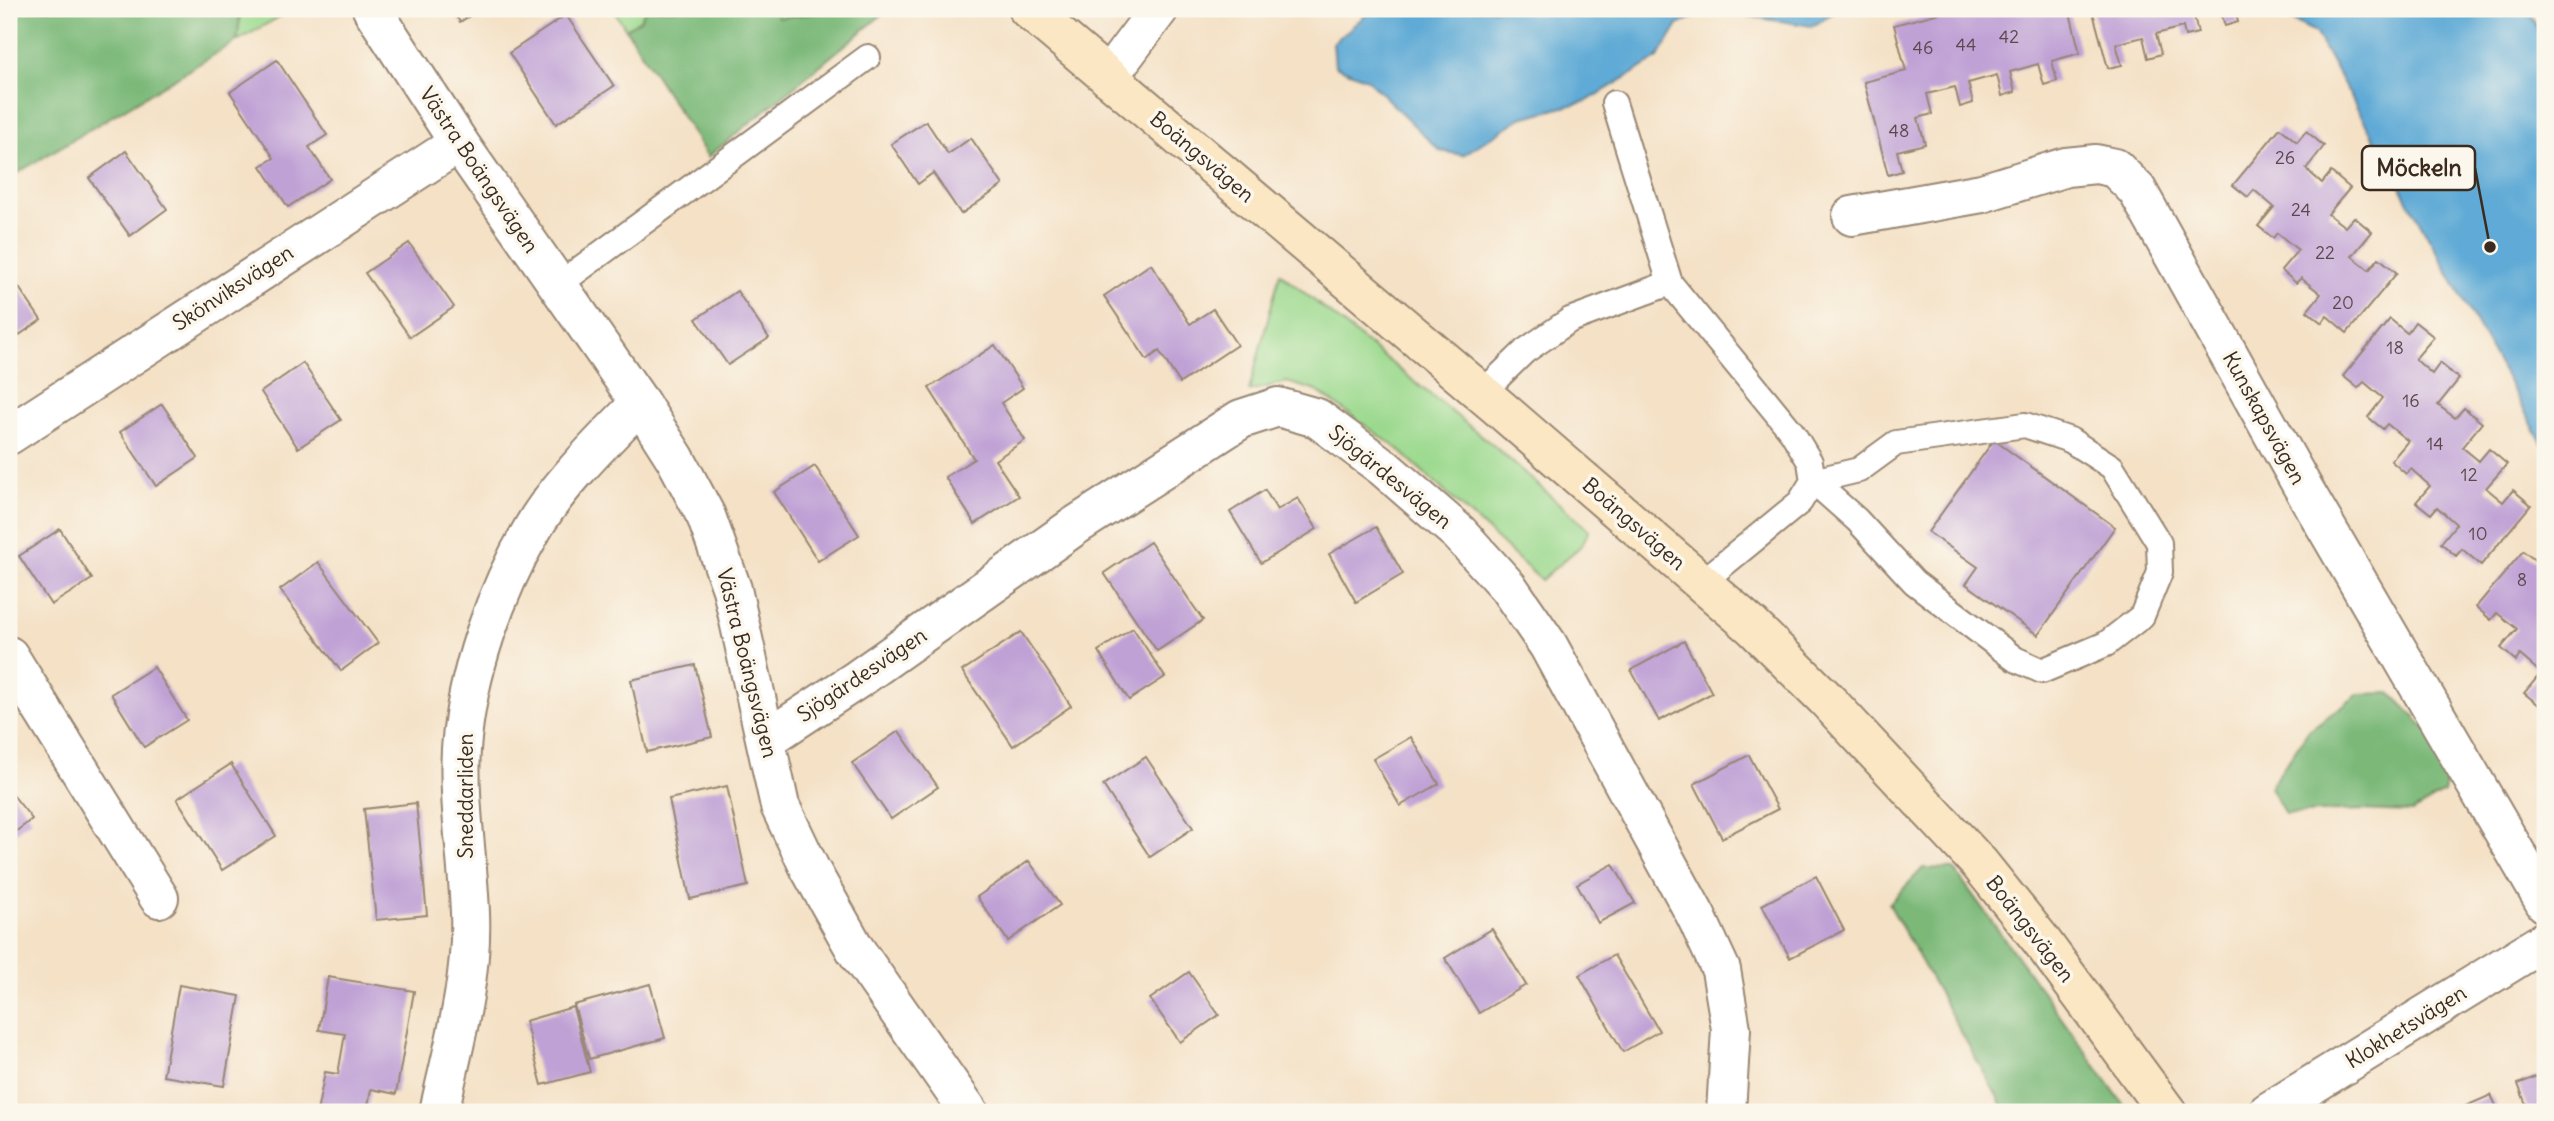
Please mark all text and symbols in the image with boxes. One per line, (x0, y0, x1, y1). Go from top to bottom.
house number: 42 (1999, 25, 2019, 48)
house number: 44 (1956, 33, 1976, 56)
house number: 46 (1913, 36, 1933, 59)
street label: Västra Boängsvägen (414, 82, 545, 258)
street label: Boängsvägen (1145, 105, 1260, 208)
house number: 48 (1889, 119, 1909, 142)
house number: 26 (2275, 146, 2295, 169)
callout: Möckeln (2362, 146, 2475, 190)
text: Möckeln (2376, 153, 2462, 182)
house number: 24 (2291, 198, 2311, 221)
street label: Skönviksvägen (167, 239, 298, 337)
house number: 22 (2315, 241, 2335, 264)
house number: 20 (2332, 291, 2354, 314)
house number: 18 (2386, 336, 2404, 359)
street label: Kunskapsvägen (2217, 346, 2312, 489)
house number: 16 (2402, 389, 2420, 412)
street label: Sjögärdesvägen (1323, 419, 1457, 534)
house number: 14 (2426, 432, 2444, 455)
house number: 12 (2460, 463, 2478, 486)
street label: Boängsvägen (1577, 471, 1692, 576)
house number: 10 (2469, 522, 2488, 545)
street label: Västra Boängsvägen (711, 565, 784, 760)
house number: 8 (2517, 568, 2527, 591)
street label: Sjögärdesvägen (792, 621, 932, 728)
street label: Sneddarliden (452, 733, 479, 859)
street label: Boängsvägen (1980, 870, 2080, 988)
street label: Klokhetsvägen (2340, 979, 2471, 1074)

